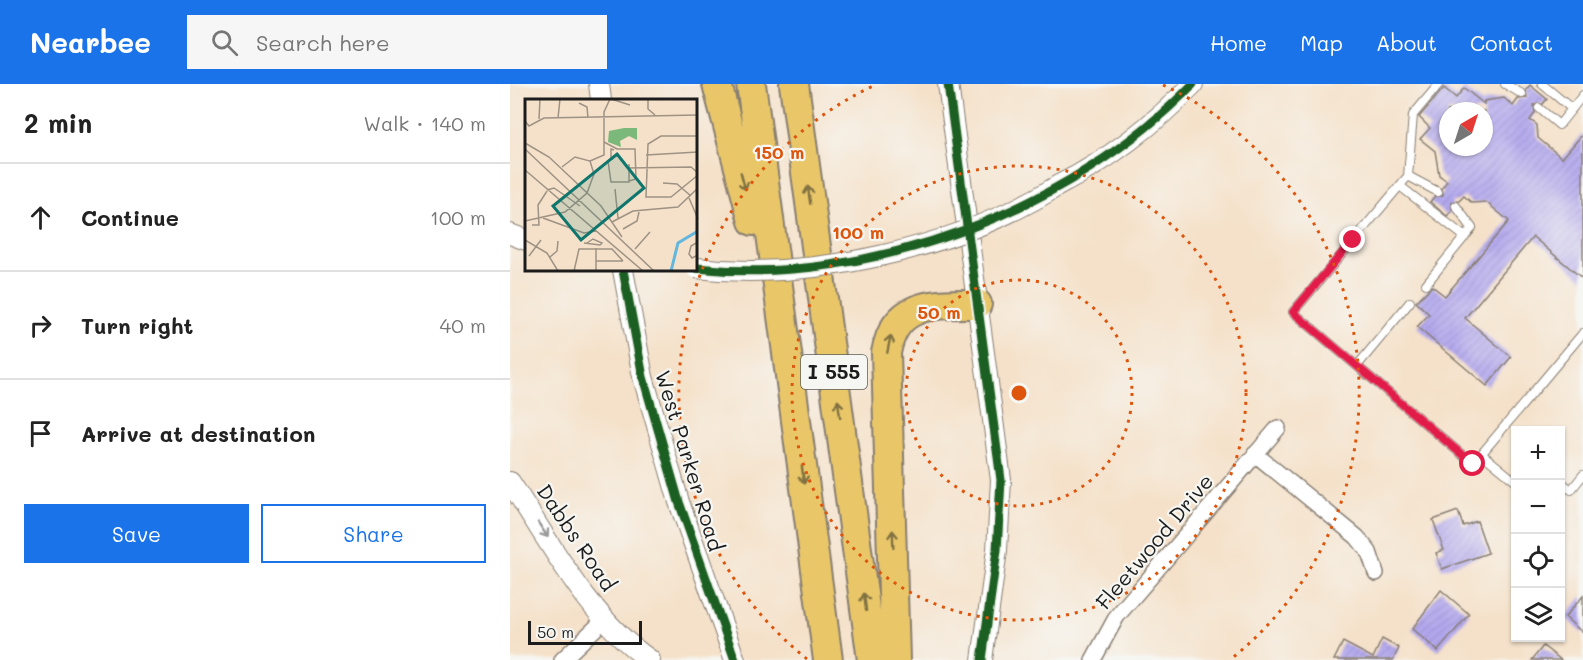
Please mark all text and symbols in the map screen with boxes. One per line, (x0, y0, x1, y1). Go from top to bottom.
search box (187, 15, 607, 69)
text: Nearbee (30, 24, 151, 60)
icon: search (208, 26, 241, 59)
text: Search here (256, 28, 390, 57)
text: Home (1210, 29, 1267, 56)
text: Map (1300, 29, 1343, 56)
text: About (1376, 29, 1437, 56)
text: Contact (1470, 29, 1553, 56)
inset map (525, 99, 698, 272)
north arrow (1439, 102, 1493, 156)
text: 2 min (24, 106, 92, 140)
text: Walk · 140 m (363, 110, 486, 136)
text: 150 m (754, 140, 804, 164)
one-way arrow (737, 171, 749, 190)
one-way arrow (804, 185, 815, 205)
icon: ahead (24, 201, 57, 234)
text: Continue (81, 203, 179, 232)
text: 100 m (430, 204, 486, 230)
text: 100 m (832, 220, 884, 244)
route end (1339, 226, 1365, 252)
text: 50 m (918, 300, 960, 324)
icon: right (24, 309, 57, 342)
text: Turn right (81, 311, 193, 340)
text: 40 m (440, 312, 486, 338)
one-way arrow (884, 335, 895, 354)
road number: I 555 (801, 355, 867, 389)
street label: West Parker Road (650, 367, 731, 554)
centre of rings (1009, 383, 1029, 403)
one-way arrow (833, 399, 844, 419)
icon: arrive (24, 417, 57, 450)
text: Arrive at destination (81, 419, 316, 448)
map controls (1511, 426, 1565, 642)
button: + (1511, 426, 1565, 480)
route start (1459, 450, 1485, 476)
one-way arrow (797, 465, 808, 484)
street label: Fleetwood Drive (1089, 468, 1219, 614)
street label: Dabbs Road (532, 478, 623, 596)
button: − (1511, 480, 1565, 534)
button: Save (24, 504, 249, 563)
button: Share (261, 504, 486, 563)
one-way arrow (537, 521, 549, 538)
one-way arrow (887, 529, 898, 549)
button: locate (1511, 534, 1565, 588)
button: layers (1511, 588, 1565, 642)
one-way arrow (859, 593, 870, 612)
scale bar (528, 618, 642, 646)
text: 50 m (537, 621, 574, 642)

